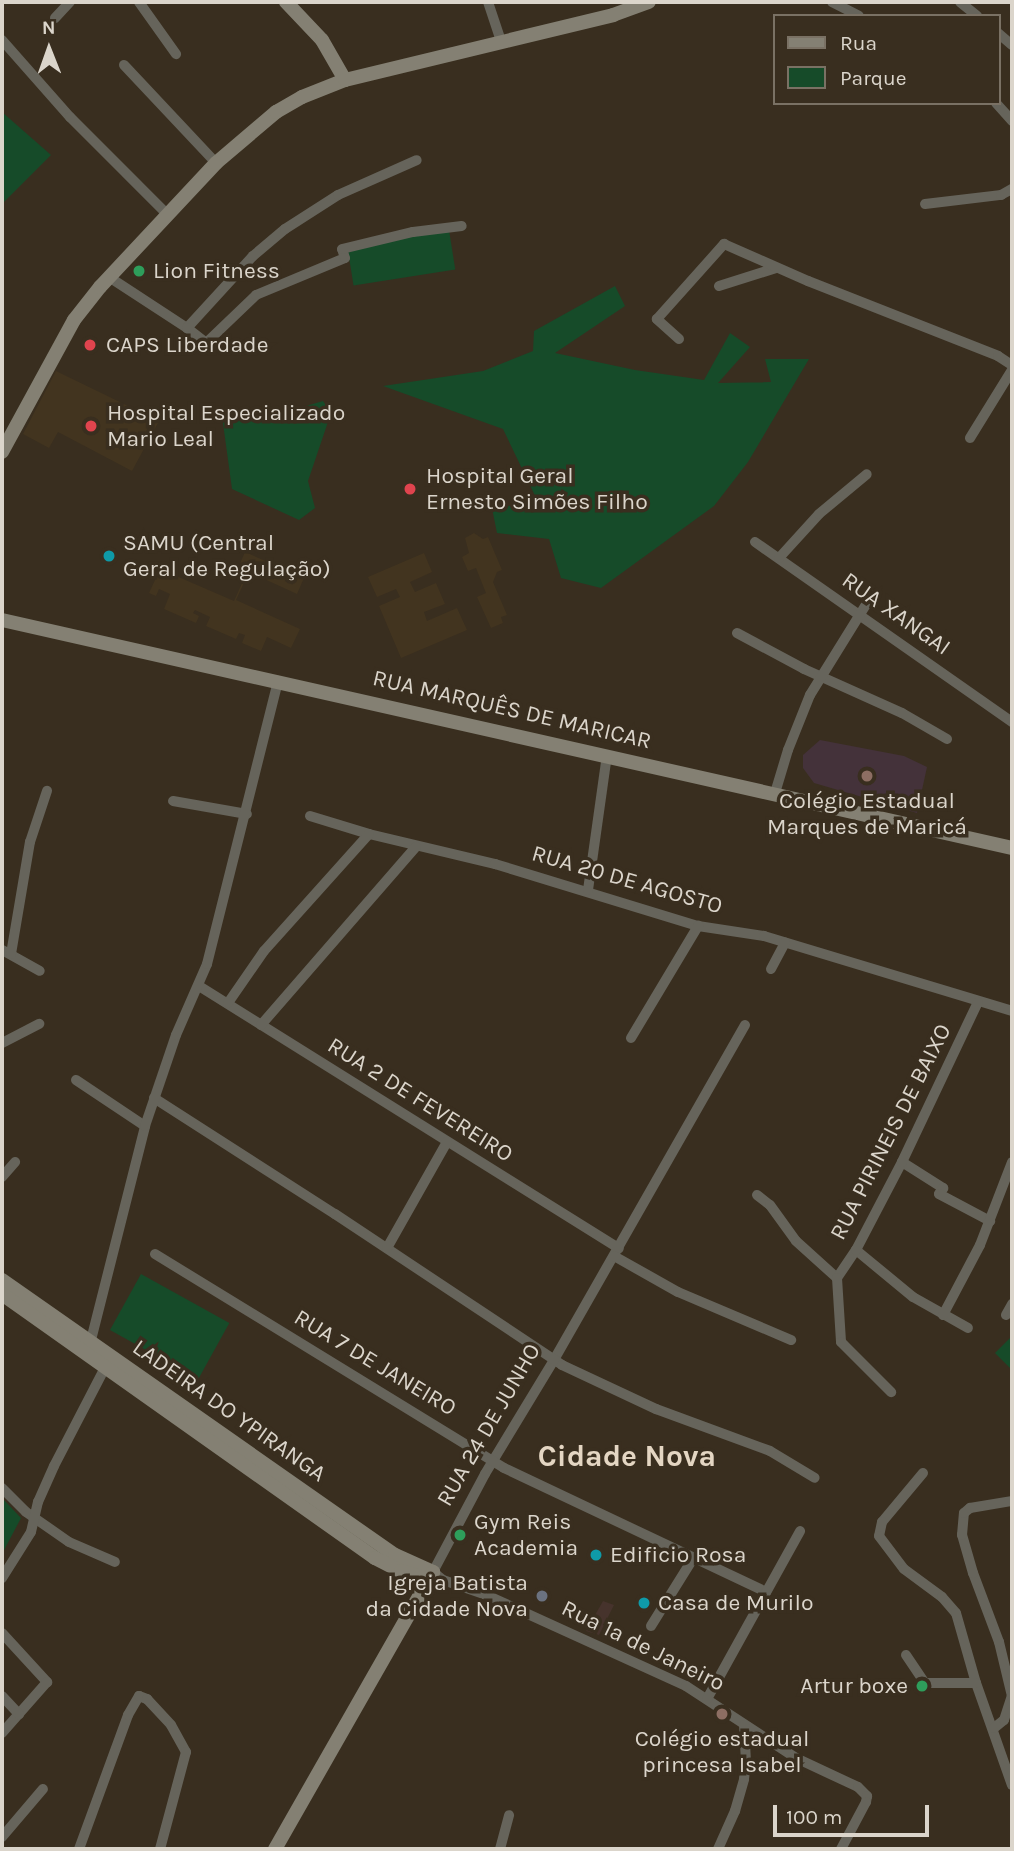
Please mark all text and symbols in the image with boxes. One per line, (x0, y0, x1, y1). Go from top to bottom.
north arrow (14, 14, 84, 84)
legend (772, 14, 1000, 105)
text: N (42, 17, 56, 39)
text: Rua (840, 31, 877, 55)
text: Parque (840, 66, 907, 90)
place label: Lion Fitness (153, 257, 280, 285)
marker: Lion Fitness (131, 263, 147, 279)
place label: CAPS Liberdade (106, 331, 268, 359)
marker: CAPS Liberdade (80, 335, 100, 355)
place label: Hospital Especializado Mario Leal (107, 399, 345, 453)
marker: Hospital Especializado Mario Leal (81, 416, 101, 436)
place label: Hospital Geral Ernesto Simões Filho (426, 462, 648, 516)
marker: Hospital Geral Ernesto Simões Filho (400, 479, 420, 499)
place label: SAMU (Central Geral de Regulação) (123, 529, 331, 583)
marker: SAMU (Central Geral de Regulação) (101, 548, 117, 564)
street label: RUA XANGAI (836, 567, 956, 661)
street label: RUA MARQUÊS DE MARICAR (370, 664, 654, 756)
marker: Colégio Estadual Marques de Maricá (859, 768, 875, 784)
place label: Colégio Estadual Marques de Maricá (767, 787, 967, 841)
street label: RUA 20 DE AGOSTO (529, 840, 725, 920)
street label: RUA PIRINEIS DE BAIXO (825, 1019, 957, 1245)
street label: RUA 2 DE FEVEREIRO (322, 1032, 518, 1168)
street label: RUA 7 DE JANEIRO (289, 1304, 461, 1422)
street label: LADEIRA DO YPIRANGA (127, 1334, 331, 1488)
street label: RUA 24 DE JUNHO (431, 1339, 547, 1511)
district label: Cidade Nova (538, 1438, 716, 1474)
place label: Gym Reis Academia (474, 1508, 578, 1562)
marker: Gym Reis Academia (452, 1527, 468, 1543)
place label: Edificio Rosa (610, 1541, 746, 1569)
marker: Edificio Rosa (588, 1547, 604, 1563)
place label: Igreja Batista da Cidade Nova (366, 1569, 528, 1623)
marker: Igreja Batista da Cidade Nova (534, 1588, 550, 1604)
place label: Casa de Murilo (658, 1589, 813, 1617)
street label: Rua 1ª de Janeiro (557, 1595, 729, 1697)
marker: Casa de Murilo (636, 1595, 652, 1611)
place label: Artur boxe (800, 1672, 908, 1700)
marker: Artur boxe (914, 1678, 930, 1694)
marker: Colégio estadual princesa Isabel (714, 1706, 730, 1722)
place label: Colégio estadual princesa Isabel (635, 1725, 809, 1779)
scale bar (776, 1792, 932, 1836)
text: 100 m (786, 1805, 843, 1829)

